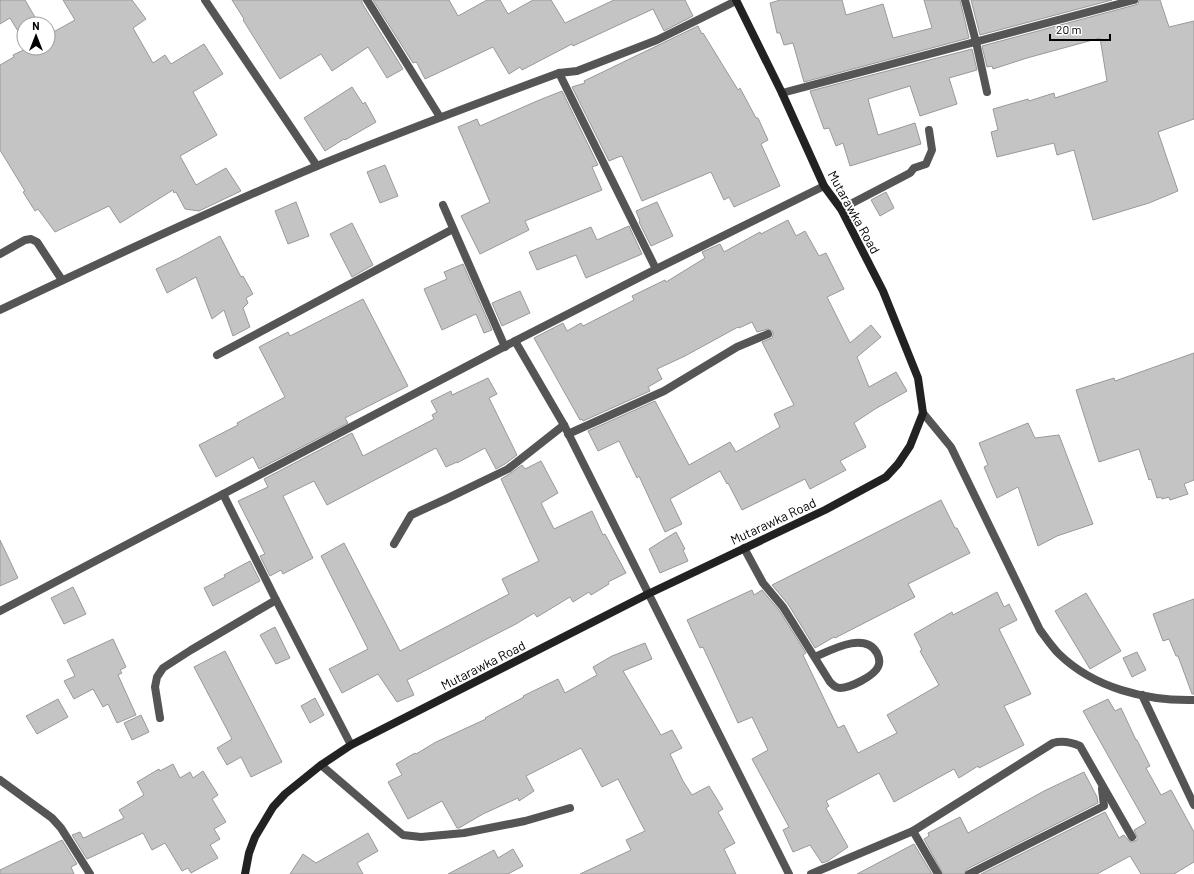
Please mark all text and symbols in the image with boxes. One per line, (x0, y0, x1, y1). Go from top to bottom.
north arrow (16, 16, 56, 56)
scale bar (1050, 16, 1110, 42)
text: N (32, 19, 40, 32)
text: 20 m (1056, 22, 1082, 36)
street label: Mutarawka Road (825, 168, 883, 256)
street label: Mutarawka Road (728, 494, 818, 548)
street label: Mutarawka Road (438, 637, 528, 693)

